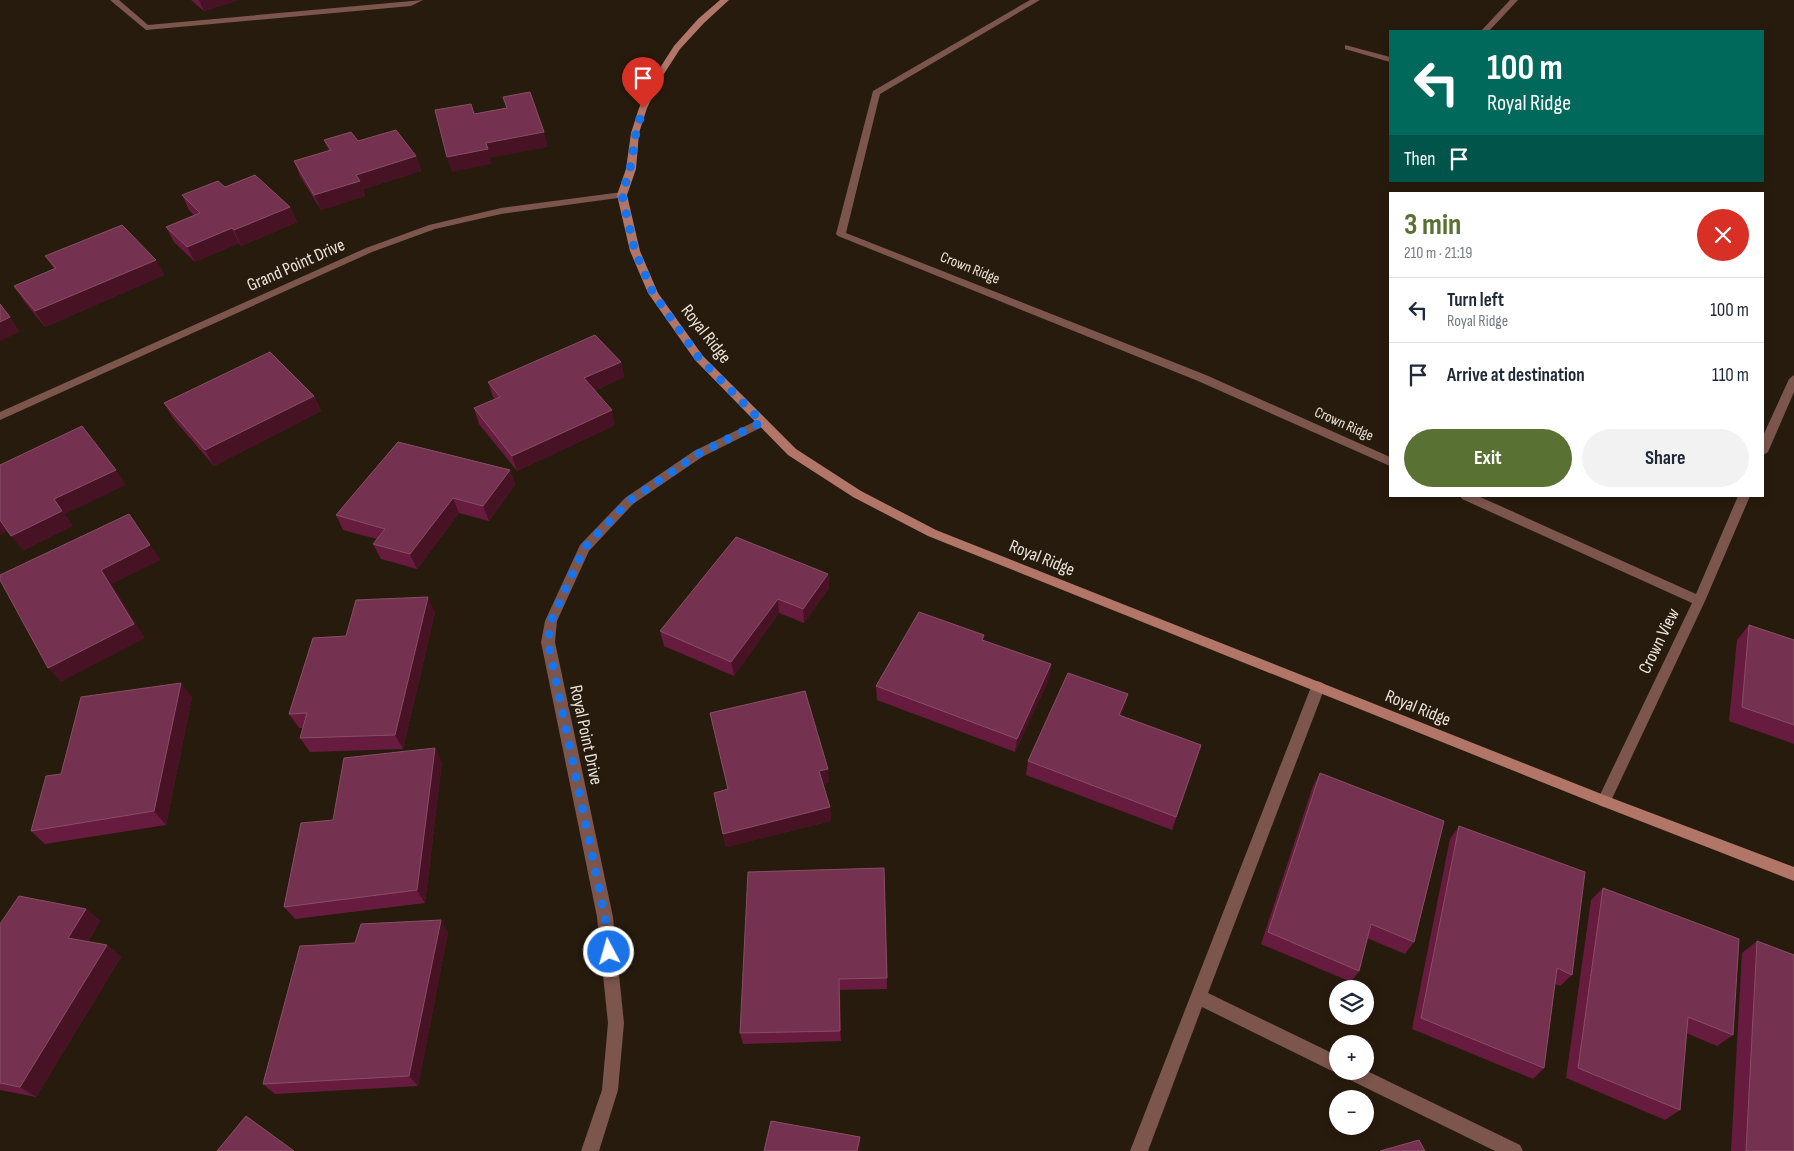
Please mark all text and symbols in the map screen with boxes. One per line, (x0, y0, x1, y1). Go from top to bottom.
text: 100 m (1487, 47, 1563, 90)
icon: left (1404, 50, 1469, 115)
pin (622, 57, 664, 108)
icon: arrive (629, 64, 657, 92)
text: Royal Ridge (1487, 90, 1571, 117)
icon: arrive (1445, 145, 1473, 173)
text: Then (1404, 148, 1435, 171)
text: 3 min (1404, 207, 1461, 243)
button: close (1697, 209, 1749, 261)
street label: Grand Point Drive (244, 234, 348, 296)
text: 210 m · 21:19 (1404, 244, 1472, 263)
street label: Crown Ridge (937, 247, 1003, 289)
text: Turn left (1447, 289, 1504, 312)
icon: left (1404, 296, 1432, 324)
text: 100 m (1710, 299, 1749, 322)
street label: Royal Ridge (677, 300, 735, 368)
text: Royal Ridge (1447, 312, 1508, 331)
icon: arrive (1404, 361, 1432, 389)
text: Arrive at destination (1447, 364, 1585, 387)
text: 110 m (1712, 364, 1749, 387)
street label: Crown Ridge (1312, 403, 1376, 445)
button: Exit (1404, 429, 1572, 487)
button: Share (1582, 429, 1749, 487)
street label: Royal Ridge (1006, 535, 1078, 581)
street label: Crown View (1634, 605, 1684, 677)
street label: Royal Point Drive (565, 683, 607, 787)
street label: Royal Ridge (1382, 685, 1454, 731)
position arrow (582, 925, 634, 977)
map controls (1329, 980, 1374, 1135)
button: layers (1329, 980, 1374, 1025)
button: + (1329, 1035, 1374, 1080)
button: − (1329, 1090, 1374, 1135)

